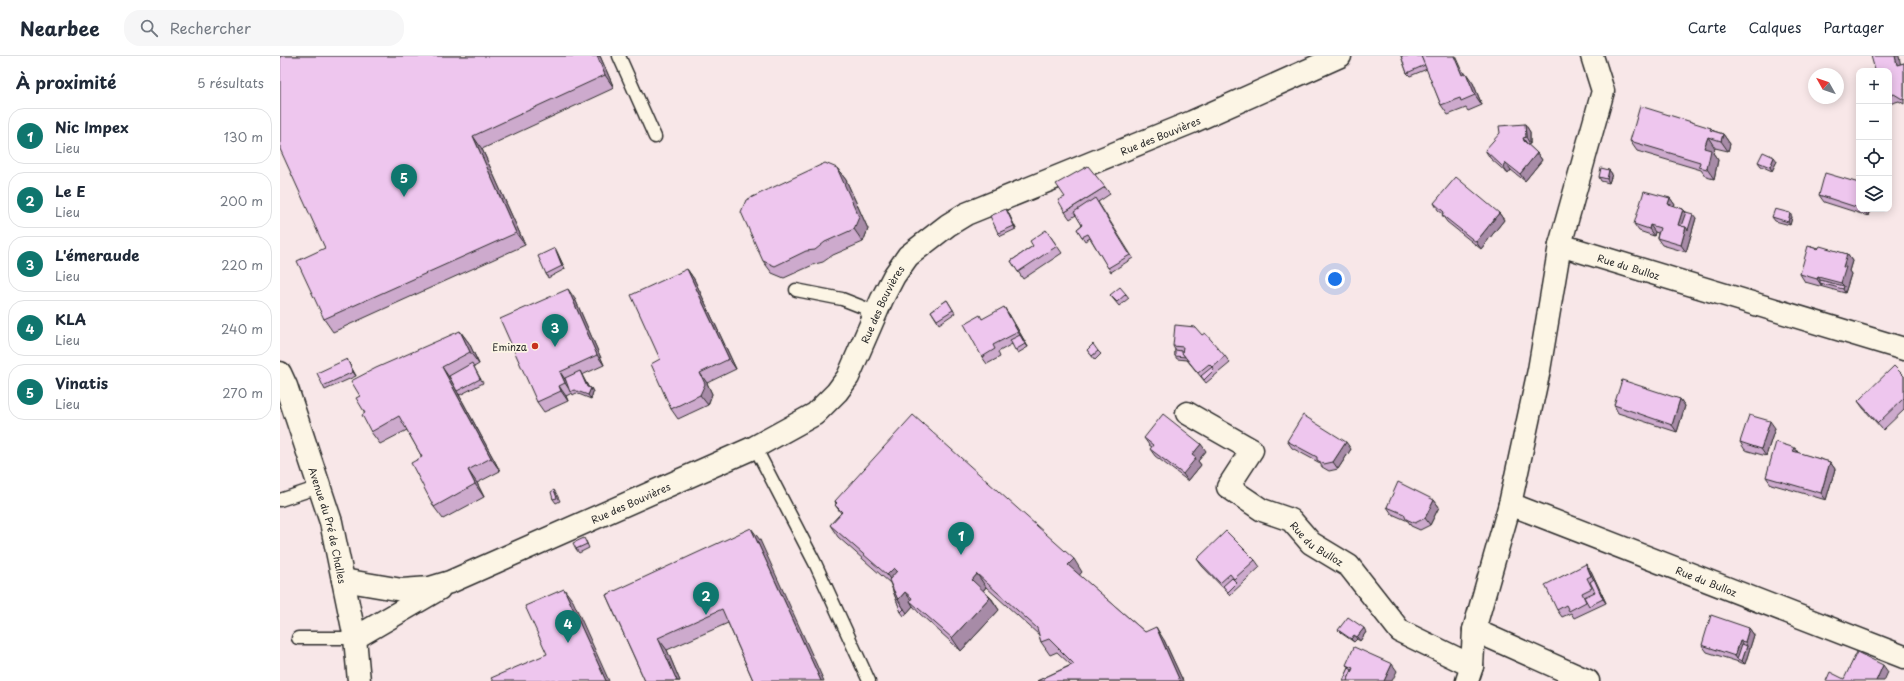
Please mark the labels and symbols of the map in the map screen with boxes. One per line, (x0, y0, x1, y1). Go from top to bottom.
north arrow (1808, 68, 1844, 104)
street label: Rue des Bouvières (1118, 112, 1203, 158)
pin: 5 (391, 164, 417, 197)
street label: Rue du Bulloz (1596, 249, 1662, 282)
street label: Rue des Bouvières (856, 261, 907, 345)
your location (1325, 269, 1345, 289)
pin: 3 (542, 314, 568, 347)
place label: Eminza (492, 339, 528, 354)
marker: Eminza (530, 341, 540, 351)
street label: Avenue du Pré de Challes (306, 465, 351, 585)
street label: Rue des Bouvières (588, 478, 673, 526)
street label: Rue du Bulloz (1287, 517, 1347, 569)
pin: 1 (948, 522, 974, 555)
street label: Rue du Bulloz (1674, 562, 1739, 599)
pin: 2 (693, 582, 719, 615)
pin: 4 (555, 610, 581, 643)

